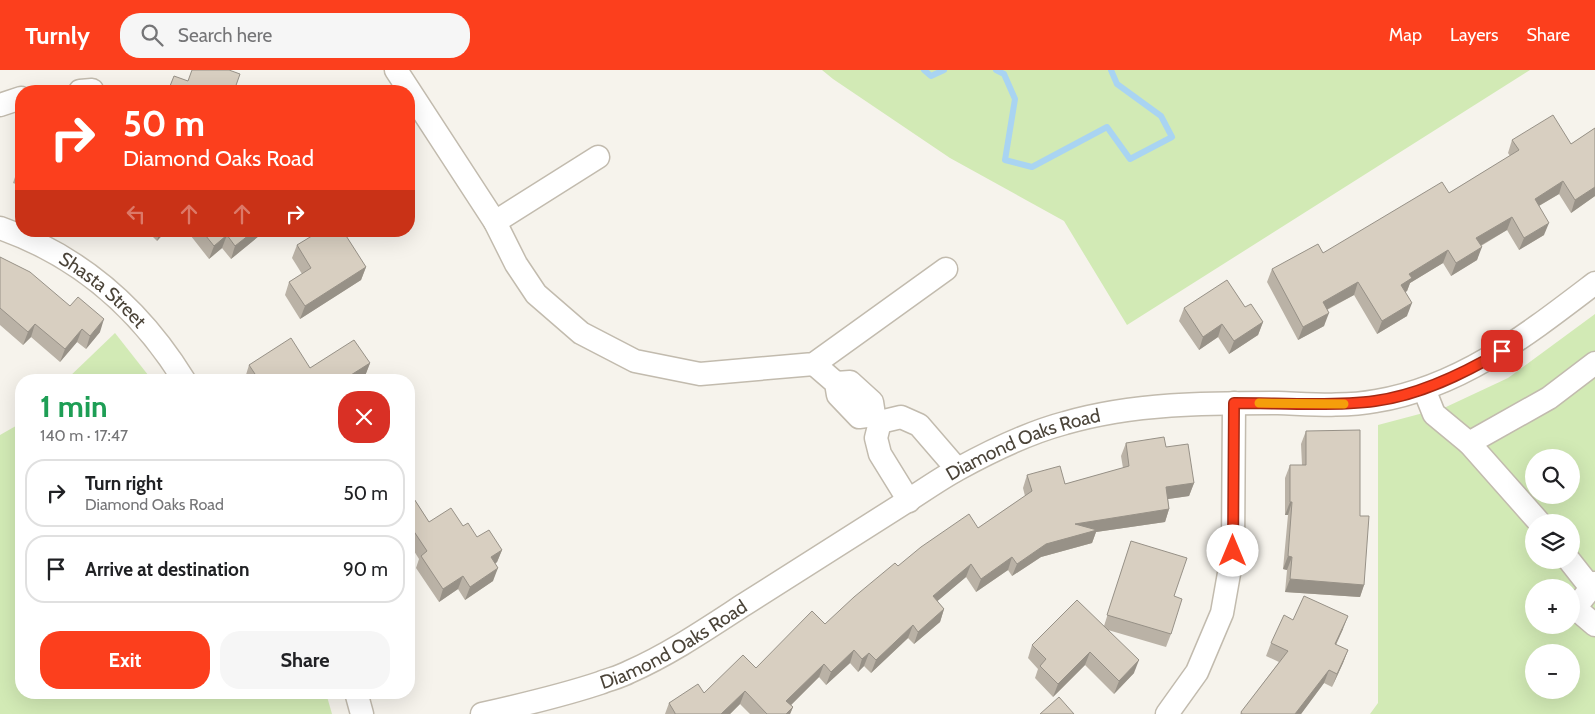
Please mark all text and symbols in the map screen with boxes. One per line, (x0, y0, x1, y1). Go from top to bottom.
search box (120, 13, 470, 58)
text: Turnly (25, 21, 90, 50)
icon: search (138, 21, 166, 49)
text: Search here (178, 24, 272, 47)
text: Map (1389, 24, 1422, 46)
text: Layers (1450, 24, 1499, 46)
text: Share (1527, 24, 1570, 46)
text: 50 m (123, 102, 205, 145)
icon: right (40, 105, 105, 170)
text: Diamond Oaks Road (123, 145, 314, 172)
icon: left (122, 200, 150, 228)
icon: ahead (175, 200, 203, 228)
icon: ahead (228, 200, 256, 228)
icon: right (281, 200, 309, 228)
street label: Shasta Street (55, 247, 152, 333)
pin (1481, 330, 1523, 372)
icon: arrive (1488, 337, 1516, 365)
text: 1 min (40, 388, 108, 425)
button: close (338, 391, 390, 443)
street label: Diamond Oaks Road (942, 404, 1102, 486)
text: 140 m · 17:47 (40, 426, 128, 445)
map controls (1525, 449, 1580, 699)
button: search (1525, 449, 1580, 504)
text: Turn right (85, 472, 163, 495)
icon: right (42, 479, 70, 507)
text: 50 m (344, 482, 388, 505)
text: Diamond Oaks Road (85, 495, 224, 514)
button: layers (1525, 514, 1580, 569)
position arrow (1206, 524, 1258, 576)
icon: arrive (42, 555, 70, 583)
text: Arrive at destination (85, 558, 249, 581)
text: 90 m (343, 558, 388, 581)
button: + (1525, 579, 1580, 634)
street label: Diamond Oaks Road (597, 595, 751, 694)
button: Exit (40, 631, 210, 689)
button: Share (220, 631, 390, 689)
button: − (1525, 644, 1580, 699)

